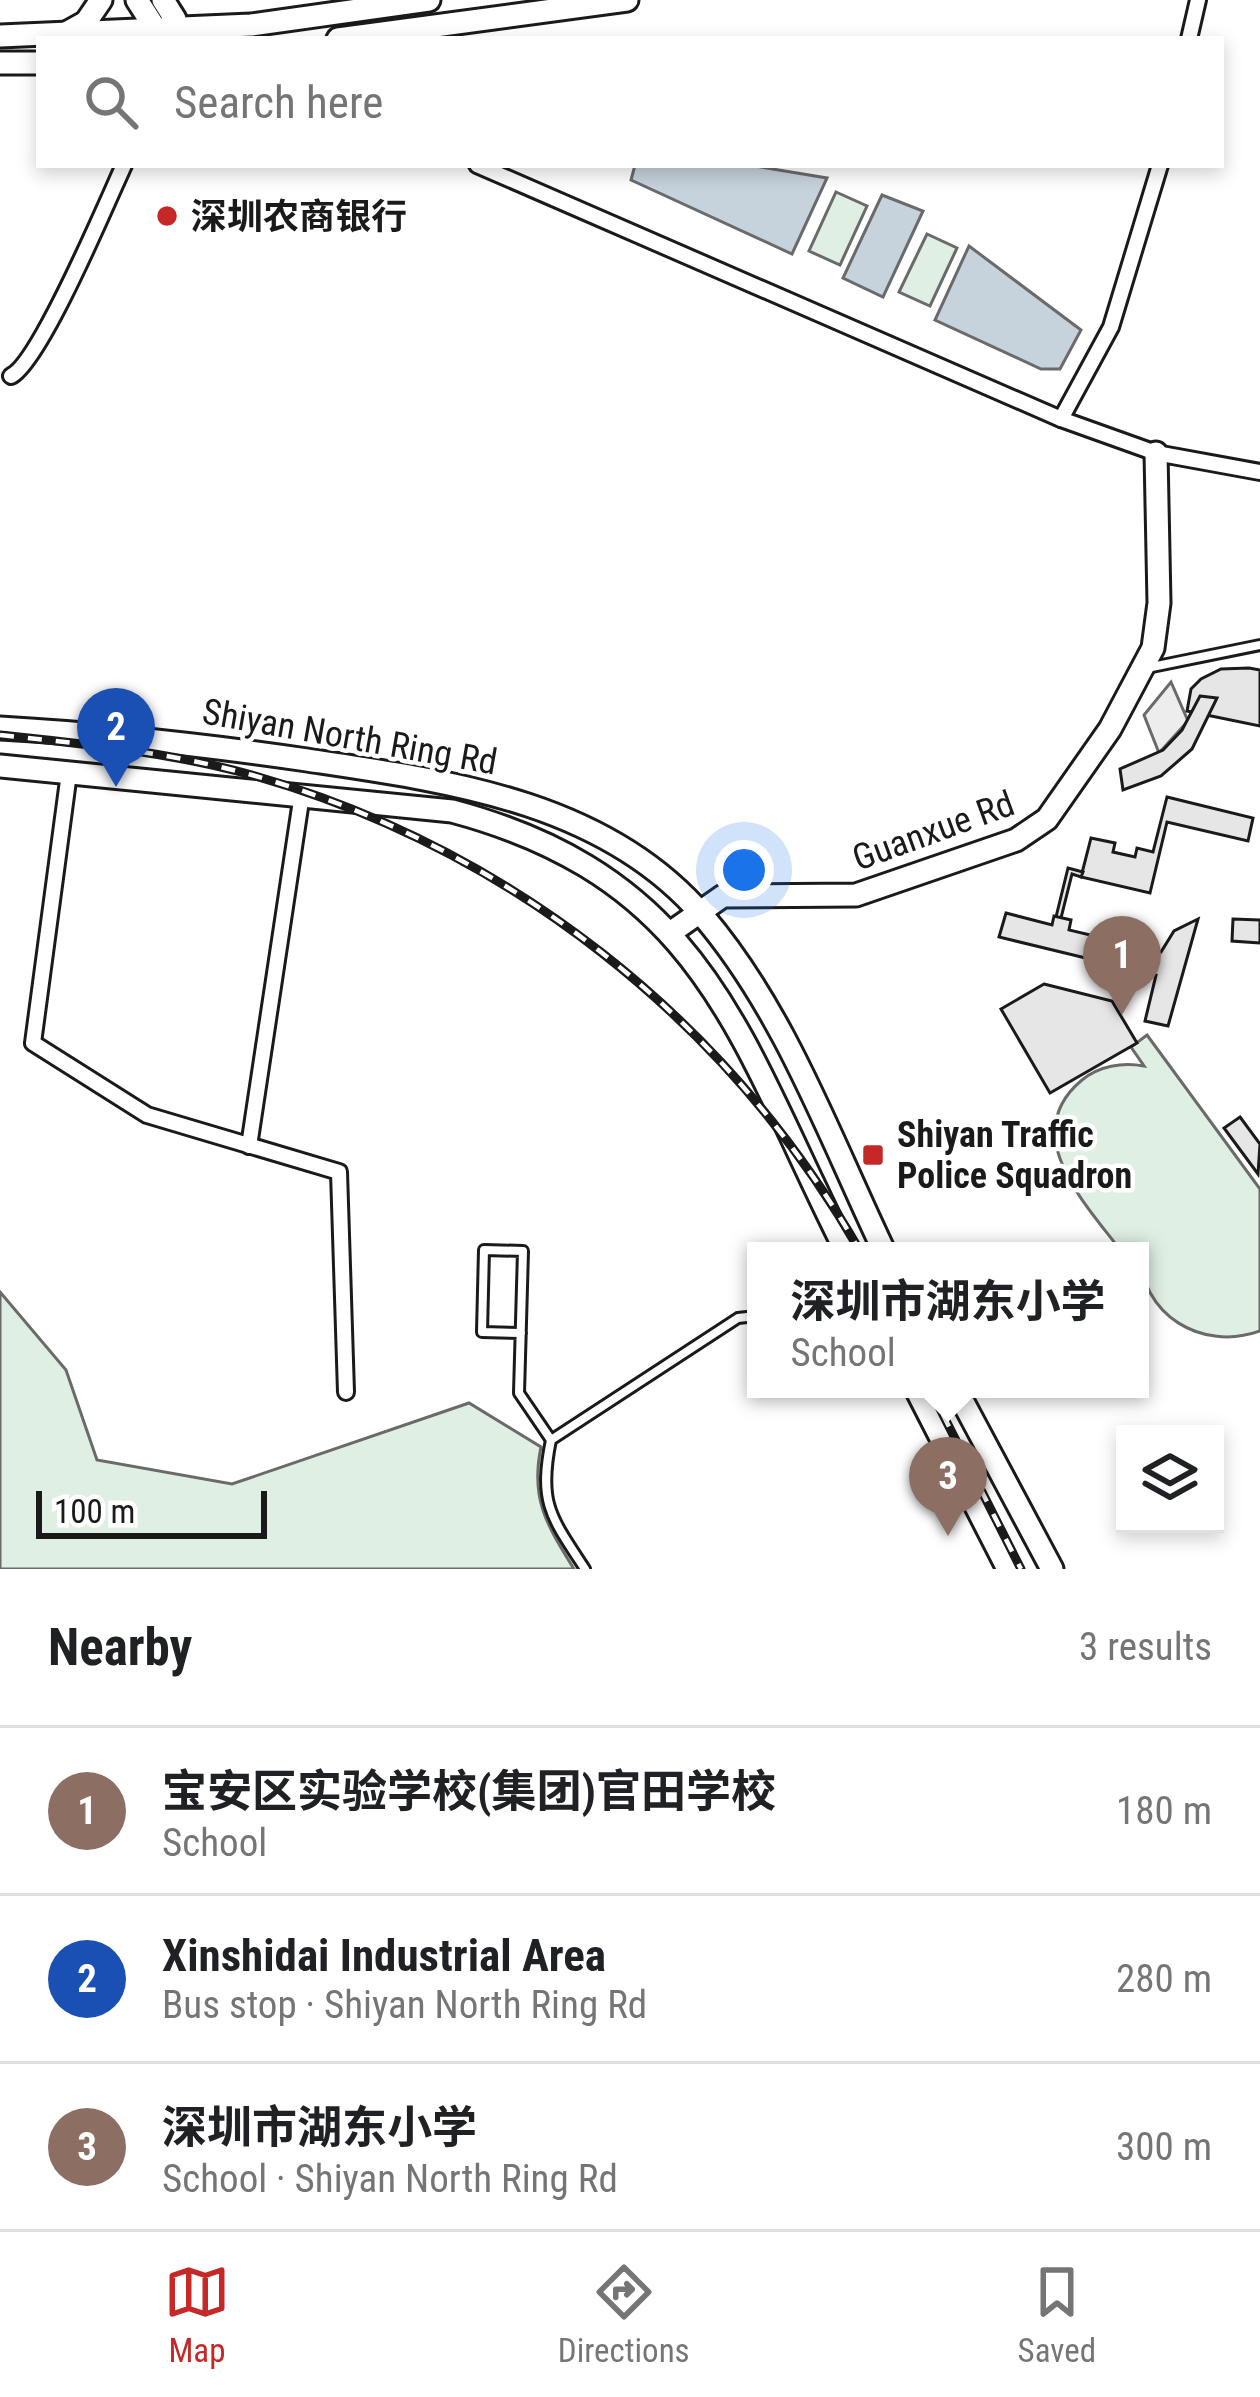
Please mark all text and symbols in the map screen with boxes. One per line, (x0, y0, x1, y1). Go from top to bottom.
search box (36, 36, 1224, 168)
icon: search (78, 69, 144, 135)
text: Search here (174, 76, 383, 129)
place label: 深圳农商银行 (191, 196, 407, 238)
marker: 深圳农商银行 (154, 203, 180, 229)
pin: 2 (77, 688, 155, 787)
street label: Shiyan North Ring Rd (199, 690, 500, 784)
street label: Guanxue Rd (847, 782, 1020, 880)
your location (714, 840, 774, 900)
pin: 1 (1083, 916, 1161, 1015)
place label: Shiyan Traffic Police Squadron (897, 1114, 1132, 1197)
marker: Shiyan Traffic Police Squadron (860, 1142, 886, 1168)
popup (747, 1242, 1149, 1398)
text: 深圳市湖东小学 (790, 1275, 1106, 1328)
text: School (790, 1330, 896, 1376)
map controls (1116, 1425, 1224, 1533)
button: layers (1116, 1425, 1224, 1533)
pin: 3 (909, 1437, 987, 1536)
scale bar (36, 1485, 267, 1538)
text: 100 m (54, 1492, 135, 1531)
text: Nearby (48, 1618, 192, 1677)
text: 3 results (1079, 1624, 1212, 1670)
text: 宝安区实验学校(集团)官田学校 (162, 1765, 776, 1818)
text: 1 (77, 1788, 97, 1834)
text: 180 m (1116, 1788, 1212, 1834)
text: School (162, 1820, 267, 1866)
text: Xinshidai Industrial Area (162, 1929, 606, 1982)
text: 2 (77, 1956, 97, 2002)
text: 280 m (1116, 1956, 1212, 2002)
text: Bus stop · Shiyan North Ring Rd (162, 1982, 647, 2028)
text: 深圳市湖东小学 (162, 2101, 477, 2154)
text: 3 (77, 2124, 97, 2170)
text: 300 m (1116, 2124, 1212, 2170)
text: School · Shiyan North Ring Rd (162, 2156, 618, 2202)
tab: Map (164, 2259, 230, 2370)
tab: Directions (558, 2259, 690, 2370)
tab: Saved (1018, 2259, 1096, 2370)

